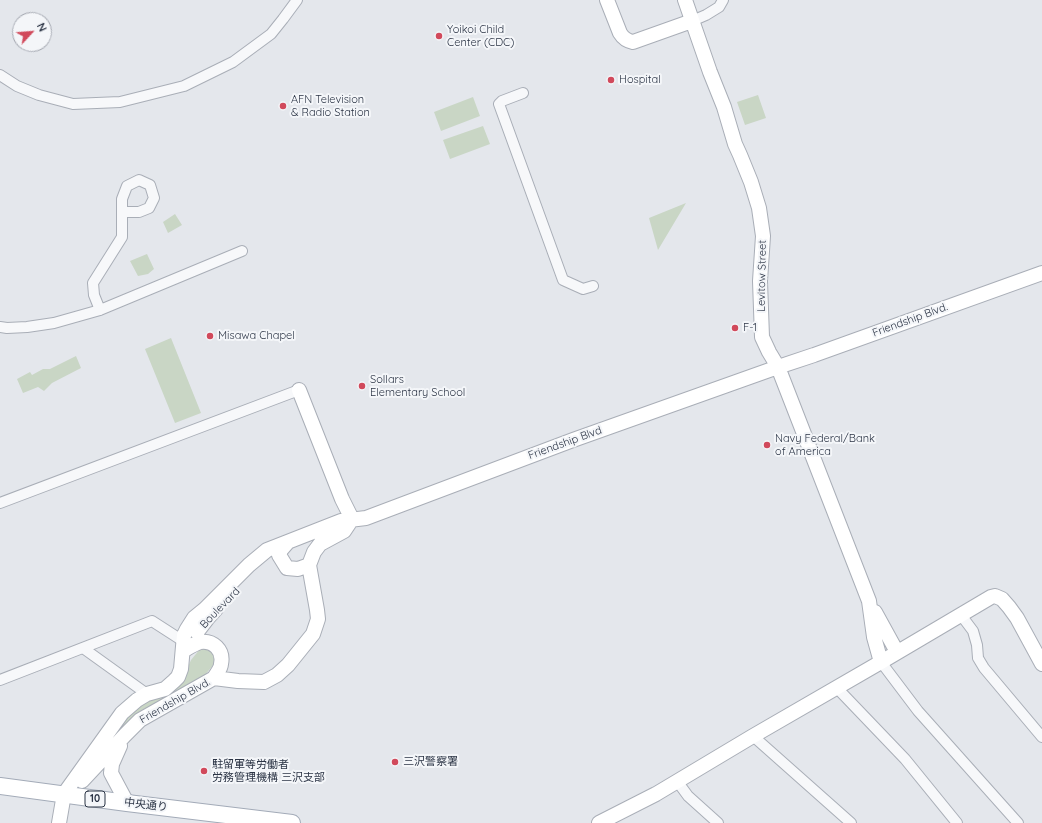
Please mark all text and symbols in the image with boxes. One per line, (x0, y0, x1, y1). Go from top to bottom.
north arrow (12, 12, 52, 52)
text: N (34, 20, 50, 34)
place label: Yoikoi Child Center (CDC) (447, 23, 514, 49)
marker: Yoikoi Child Center (CDC) (434, 31, 444, 41)
place label: Hospital (619, 73, 661, 87)
marker: Hospital (606, 75, 616, 85)
place label: AFN Television & Radio Station (291, 93, 370, 119)
marker: AFN Television & Radio Station (278, 101, 288, 111)
street label: Levitow Street (755, 240, 769, 312)
street label: Friendship Blvd. (871, 300, 949, 340)
place label: F-1 (743, 321, 757, 335)
marker: F-1 (730, 323, 740, 333)
place label: Misawa Chapel (218, 329, 295, 343)
marker: Misawa Chapel (205, 331, 215, 341)
place label: Sollars Elementary School (370, 373, 465, 399)
marker: Sollars Elementary School (357, 381, 367, 391)
street label: Friendship Blvd (526, 424, 604, 462)
place label: Navy Federal/Bank of America (775, 432, 875, 458)
marker: Navy Federal/Bank of America (762, 440, 772, 450)
street label: Boulevard (197, 585, 243, 631)
street label: Friendship Blvd. (137, 675, 213, 727)
place label: 三沢警察署 (403, 755, 458, 769)
marker: 三沢警察署 (390, 757, 400, 767)
place label: 駐留軍等労働者 労務管理機構 三沢支部 (212, 758, 325, 784)
marker: 駐留軍等労働者 労務管理機構 三沢支部 (199, 766, 209, 776)
road number: 10 (85, 791, 105, 807)
street label: 中央通り (123, 796, 169, 814)

